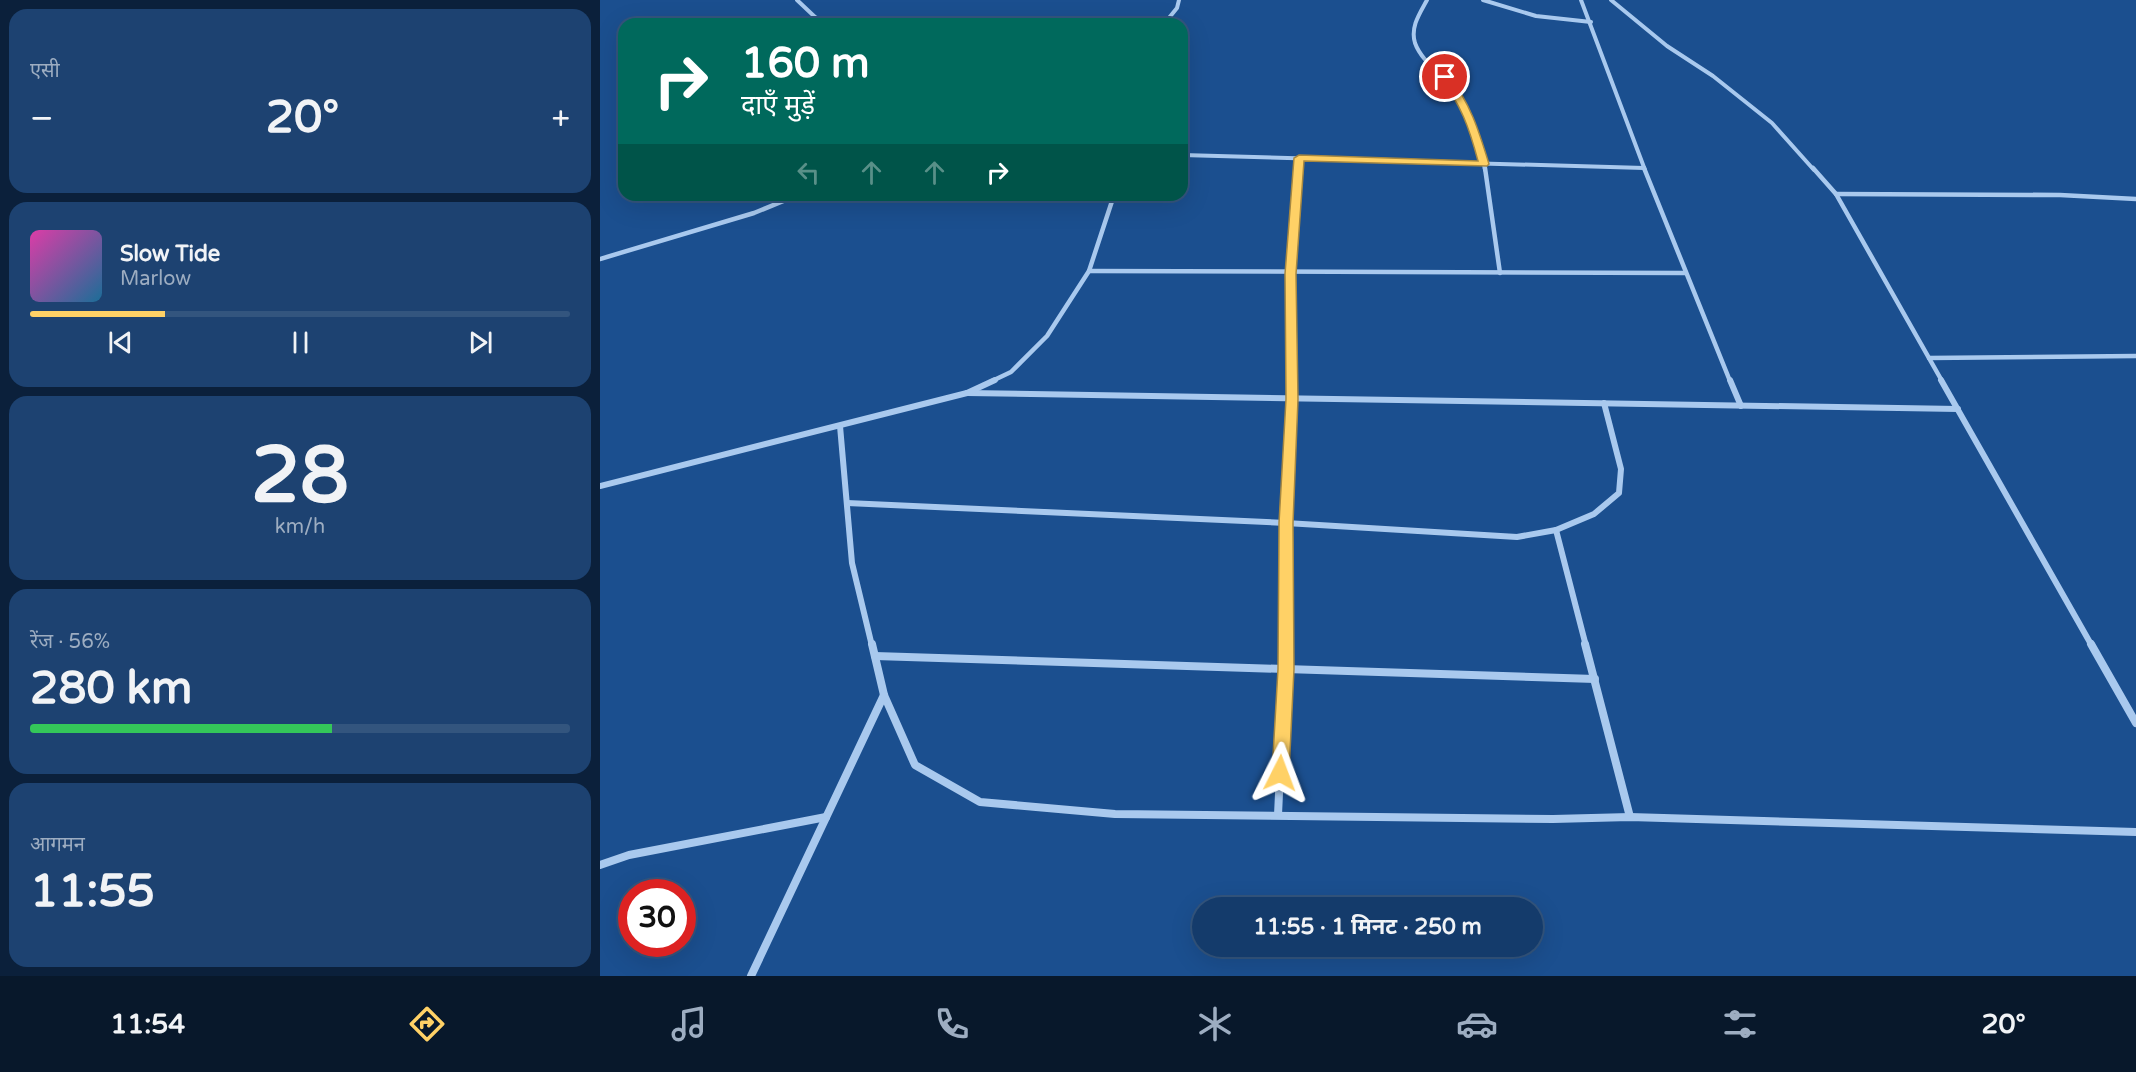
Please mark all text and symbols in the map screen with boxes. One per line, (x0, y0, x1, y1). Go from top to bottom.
text: 160 m (741, 38, 870, 89)
icon: right (642, 42, 720, 120)
pin (1419, 51, 1470, 102)
text: एसी (30, 59, 60, 83)
icon: arrive (1428, 60, 1461, 93)
text: दाएँ मुड़ें (741, 89, 815, 122)
text: 20° (266, 91, 339, 145)
text: − (30, 99, 54, 138)
text: + (551, 99, 570, 138)
icon: left (792, 156, 825, 189)
icon: ahead (855, 156, 888, 189)
icon: ahead (918, 156, 951, 189)
icon: right (981, 156, 1014, 189)
text: Slow Tide (120, 241, 220, 267)
text: Marlow (120, 267, 191, 291)
icon: previous (104, 326, 137, 359)
icon: pause (284, 326, 317, 359)
icon: next (464, 326, 497, 359)
text: 28 (251, 429, 349, 523)
text: km/h (275, 515, 325, 539)
text: रेंज · 56% (30, 630, 110, 654)
text: 280 km (30, 662, 192, 716)
position arrow (1248, 741, 1312, 805)
text: आगमन (30, 833, 85, 857)
text: 11:55 (30, 865, 155, 919)
speed limit sign: 30 (618, 879, 696, 957)
text: 11:55 · 1 मिनट · 250 m (1253, 914, 1482, 940)
icon: directions (406, 1003, 448, 1045)
icon: music (668, 1003, 710, 1045)
icon: phone (931, 1003, 973, 1045)
icon: climate (1194, 1003, 1236, 1045)
icon: car (1456, 1003, 1498, 1045)
icon: filters (1719, 1003, 1761, 1045)
text: 11:54 (110, 1008, 185, 1041)
text: 20° (1982, 1008, 2026, 1041)

